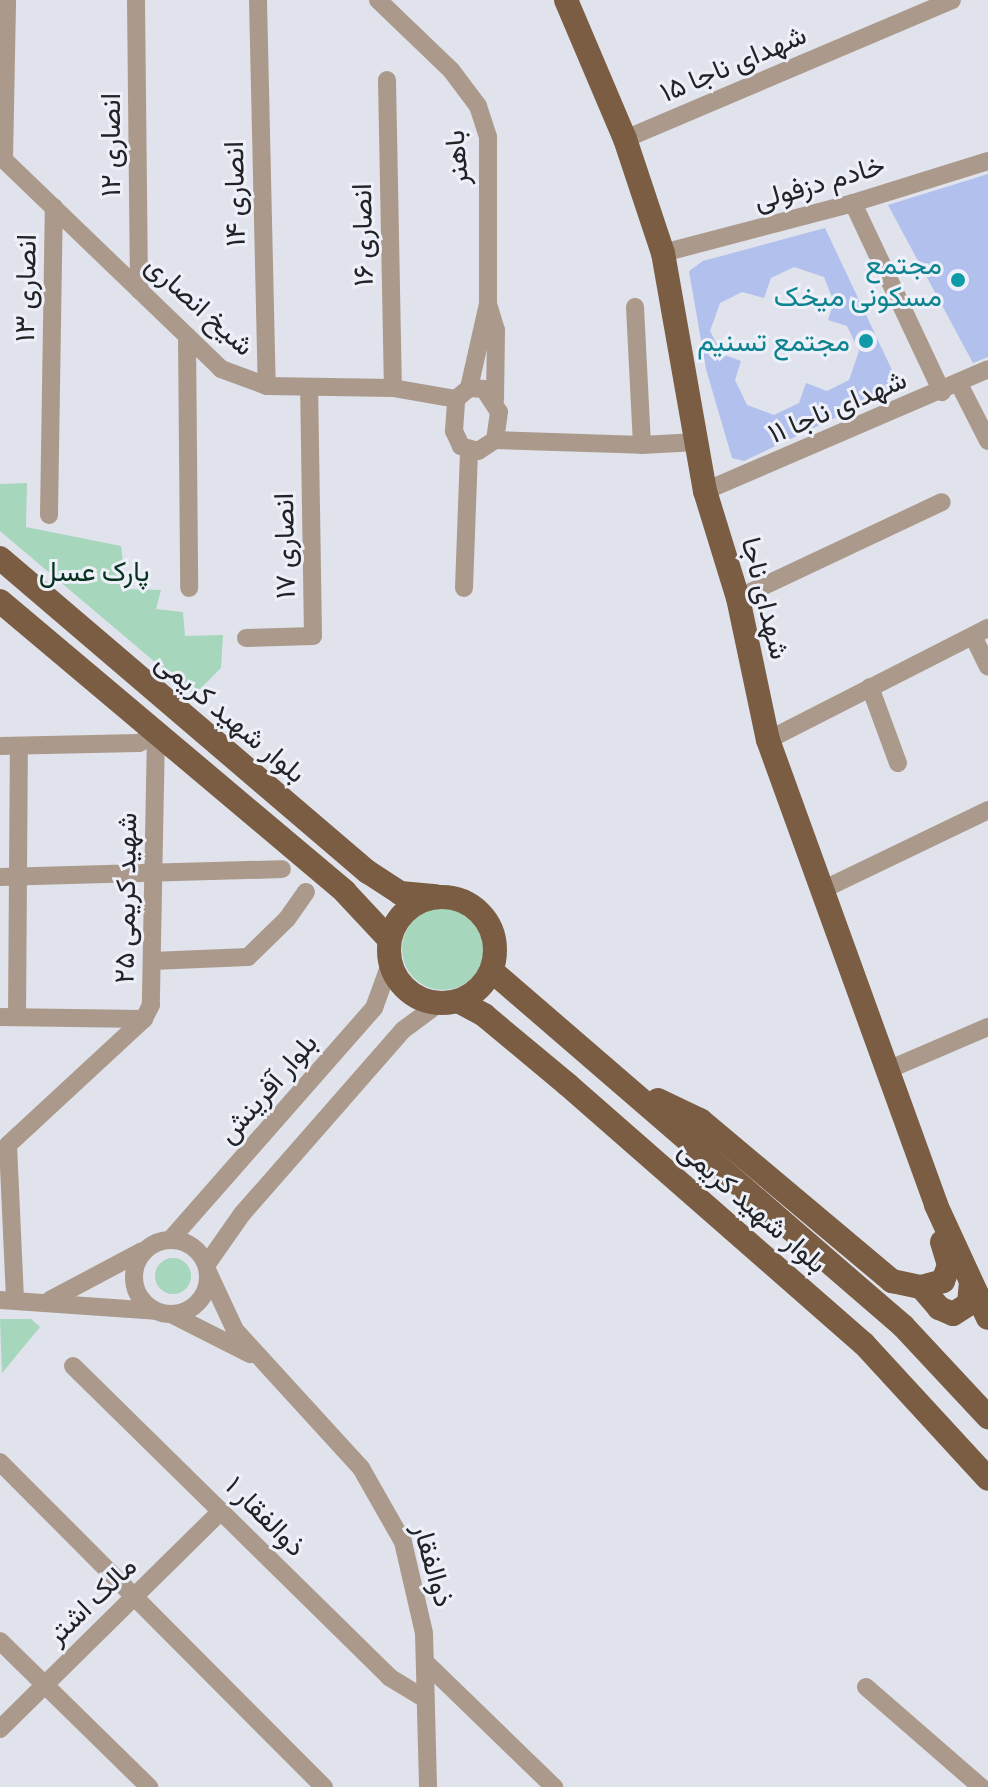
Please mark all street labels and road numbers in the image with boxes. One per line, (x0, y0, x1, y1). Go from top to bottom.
street label: شهدای ناجا ۱۵ (655, 17, 811, 109)
street label: انصاری ۱۲ (93, 93, 127, 197)
street label: باهنر (437, 129, 475, 187)
street label: انصاری ۱۴ (216, 141, 252, 247)
street label: خادم دزفولی (750, 147, 888, 217)
street label: انصاری ۱۶ (344, 183, 380, 287)
street label: انصاری ۱۳ (7, 234, 43, 342)
street label: شیخ انصاری (139, 248, 261, 362)
street label: شهدای ناجا ۱۱ (763, 362, 911, 450)
street label: انصاری ۱۷ (266, 493, 302, 599)
street label: شهدای ناجا (735, 533, 797, 663)
street label: بلوار شهید کریمی (149, 644, 313, 790)
street label: شهید کریمی ۲۵ (107, 812, 143, 984)
street label: بلوار آفرینش (210, 1026, 324, 1150)
street label: بلوار شهید کریمی (672, 1132, 834, 1280)
street label: ذوالفقار ۱ (219, 1469, 313, 1563)
street label: ذوالفقار (406, 1519, 462, 1611)
street label: مالک اشتر (39, 1549, 143, 1651)

